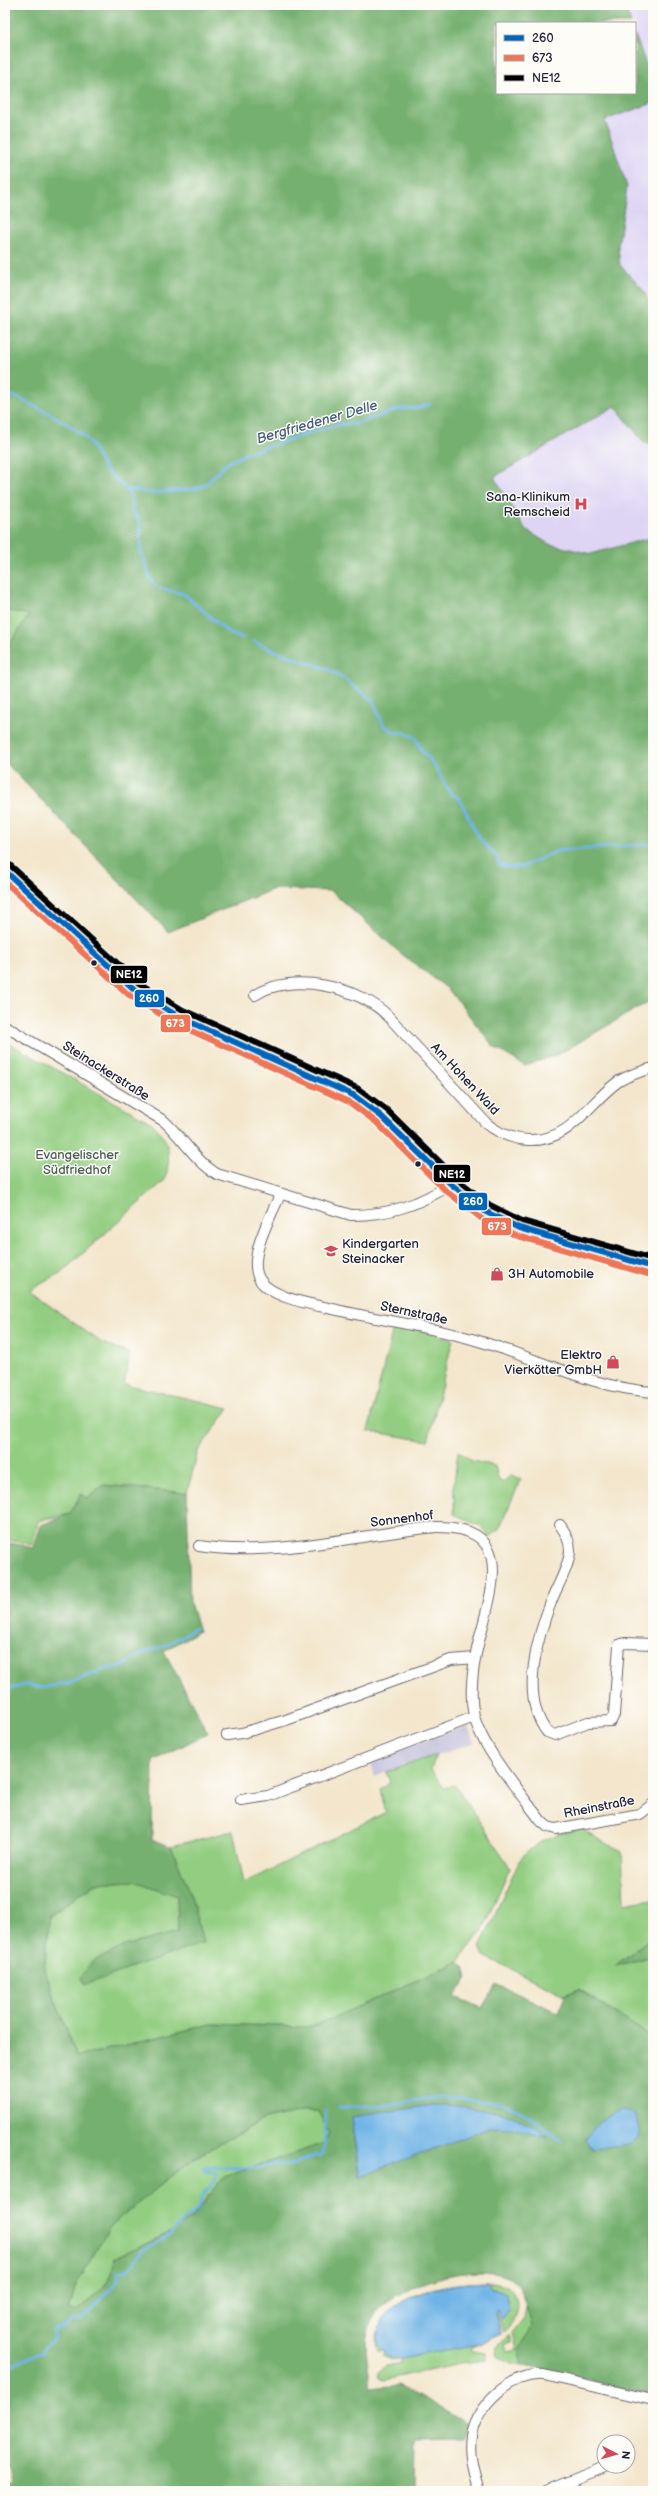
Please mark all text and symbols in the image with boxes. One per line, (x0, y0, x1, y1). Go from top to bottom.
legend (496, 22, 636, 94)
text: 260 (532, 31, 553, 46)
text: 673 (532, 51, 553, 66)
text: NE12 (532, 71, 561, 86)
water label: Bergfriedener Delle (255, 397, 379, 447)
place label: Sana-Klinikum Remscheid (486, 489, 570, 520)
hospital icon: Sana-Klinikum Remscheid (573, 496, 589, 512)
unlabelled marker (89, 958, 99, 968)
line badge: NE12 (110, 965, 148, 984)
text: NE12 (116, 968, 143, 981)
line badge: 260 (134, 989, 165, 1008)
text: 260 (139, 992, 159, 1005)
line badge: 673 (160, 1014, 191, 1033)
text: 673 (165, 1017, 185, 1030)
street label: Steinackerstraße (60, 1038, 153, 1104)
street label: Am Hohen Wald (427, 1040, 503, 1118)
park label: Evangelischer Südfriedhof (35, 1147, 119, 1178)
unlabelled marker (413, 1159, 423, 1169)
line badge: NE12 (433, 1164, 471, 1183)
text: NE12 (439, 1168, 466, 1181)
line badge: 260 (458, 1192, 488, 1211)
text: 260 (463, 1195, 483, 1208)
line badge: 673 (481, 1217, 512, 1236)
text: 673 (487, 1220, 507, 1233)
place label: Kindergarten Steinacker (342, 1236, 419, 1267)
school or university icon: Kindergarten Steinacker (323, 1243, 339, 1259)
shop icon: 3H Automobile (489, 1266, 505, 1282)
place label: 3H Automobile (508, 1266, 594, 1282)
street label: Sternstraße (379, 1298, 449, 1328)
place label: Elektro Vierkötter GmbH (504, 1347, 602, 1378)
shop icon: Elektro Vierkötter GmbH (605, 1354, 621, 1370)
street label: Sonnenhof (370, 1507, 434, 1531)
street label: Rheinstraße (562, 1792, 636, 1822)
north arrow (596, 2434, 636, 2474)
text: N (619, 2450, 632, 2460)

